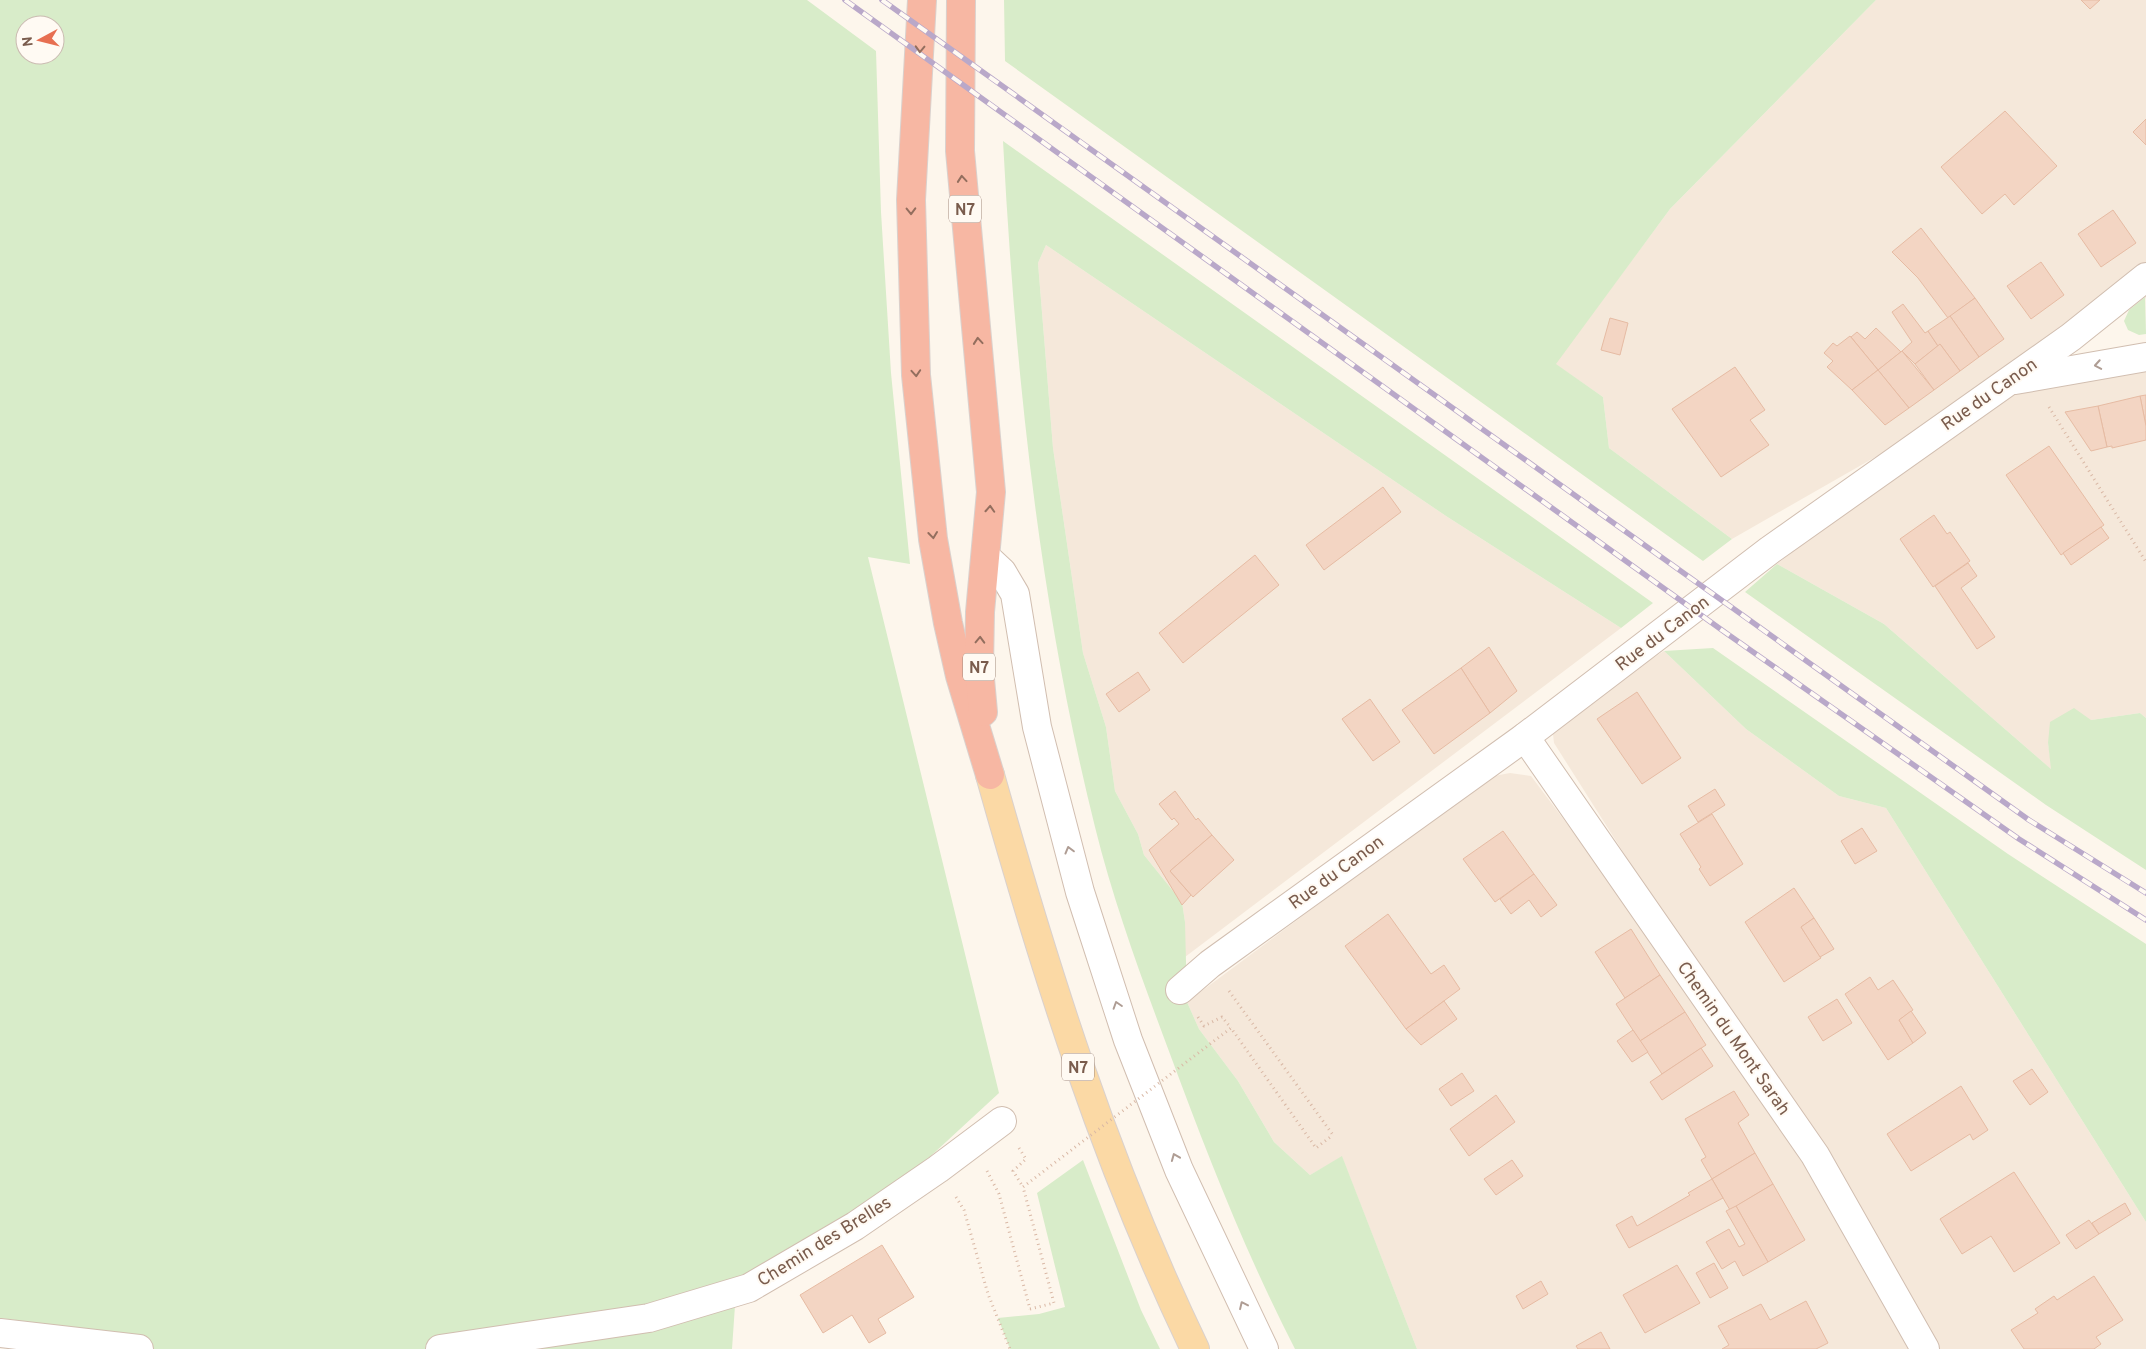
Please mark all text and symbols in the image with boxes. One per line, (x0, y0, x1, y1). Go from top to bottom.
north arrow (15, 15, 65, 65)
text: N (20, 35, 38, 47)
one-way arrow (915, 45, 925, 53)
one-way arrow (957, 175, 968, 183)
road number: N7 (949, 195, 981, 222)
one-way arrow (906, 208, 916, 215)
one-way arrow (973, 337, 984, 345)
street label: Rue du Canon (1937, 354, 2042, 437)
one-way arrow (2094, 360, 2102, 370)
one-way arrow (910, 370, 921, 378)
one-way arrow (984, 505, 995, 513)
one-way arrow (927, 531, 938, 539)
street label: Rue du Canon (1611, 591, 1715, 677)
one-way arrow (974, 636, 985, 644)
road number: N7 (963, 654, 995, 680)
street label: Rue du Canon (1285, 831, 1389, 915)
one-way arrow (1065, 847, 1075, 855)
street label: Chemin du Mont Sarah (1671, 957, 1795, 1120)
one-way arrow (1113, 1002, 1123, 1010)
road number: N7 (1062, 1054, 1094, 1080)
one-way arrow (1170, 1154, 1180, 1162)
street label: Chemin des Brelles (753, 1192, 896, 1293)
one-way arrow (1239, 1301, 1249, 1310)

